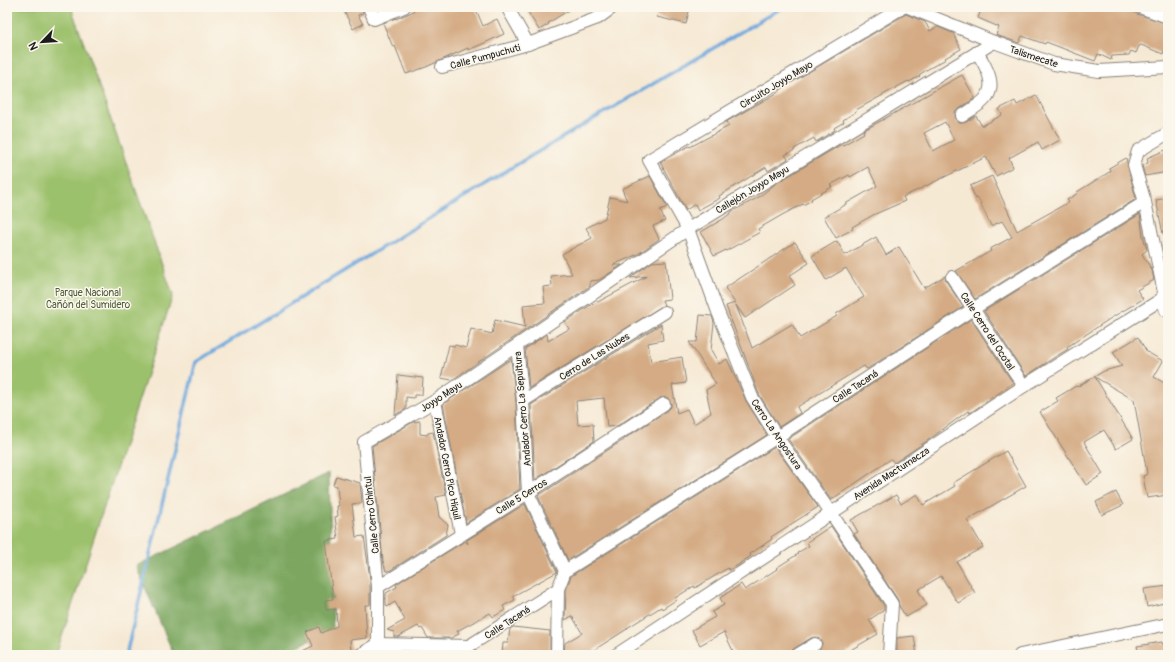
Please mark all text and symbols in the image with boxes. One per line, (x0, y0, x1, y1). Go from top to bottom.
north arrow (22, 22, 62, 62)
text: N (26, 39, 41, 52)
street label: Calle Pumpuchuti (449, 42, 522, 72)
street label: Talismecate (1008, 43, 1060, 70)
street label: Circuito Joyyo Mayo (738, 58, 816, 111)
street label: Callejón Joyyo Mayu (714, 163, 791, 217)
park label: Parque Nacional Cañón del Sumidero (46, 287, 131, 311)
street label: Calle Cerro del Ocotal (957, 290, 1017, 373)
street label: Cerro de Las Nubes (557, 330, 632, 383)
street label: Andador Cerro La Sepultura (512, 350, 534, 467)
street label: Calle Tacaná (830, 367, 881, 406)
street label: Joyyo Mayu (418, 379, 465, 415)
street label: Cerro La Angostura (748, 397, 804, 472)
street label: Andador Cerro Pico Hiquil (431, 416, 463, 521)
street label: Avenida Mactumacza (851, 445, 932, 503)
street label: Calle Cerro Chintul (362, 476, 382, 554)
street label: Calle 5 Cerros (494, 476, 550, 517)
street label: Calle Tacaná (482, 603, 533, 642)

